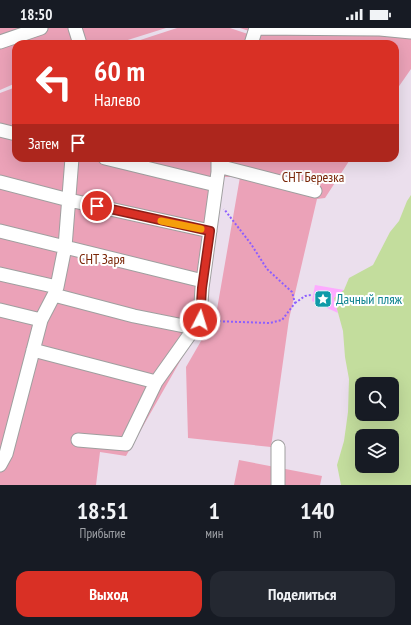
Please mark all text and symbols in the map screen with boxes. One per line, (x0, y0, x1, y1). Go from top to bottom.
text: 18:50 (20, 5, 52, 24)
text: 60 m (94, 52, 145, 89)
icon: left (28, 56, 80, 108)
text: Налево (94, 88, 141, 111)
icon: arrive (67, 132, 89, 154)
text: Затем (28, 134, 59, 153)
park label: СНТ Березка (282, 168, 344, 186)
pin (80, 189, 114, 223)
icon: arrive (86, 195, 108, 217)
park label: СНТ Заря (79, 250, 125, 268)
place icon: Дачный пляж (313, 289, 333, 309)
place label: Дачный пляж (336, 290, 403, 308)
position arrow (179, 299, 221, 341)
map controls (355, 377, 399, 473)
button: search (355, 377, 399, 421)
button: layers (355, 429, 399, 473)
text: 18:51 (77, 495, 129, 526)
text: 1 (209, 495, 220, 526)
text: 140 (300, 495, 334, 526)
text: Прибытие (80, 525, 126, 542)
text: мин (205, 525, 223, 542)
text: m (313, 525, 321, 542)
button: Выход (16, 571, 202, 617)
button: Поделиться (210, 571, 395, 617)

